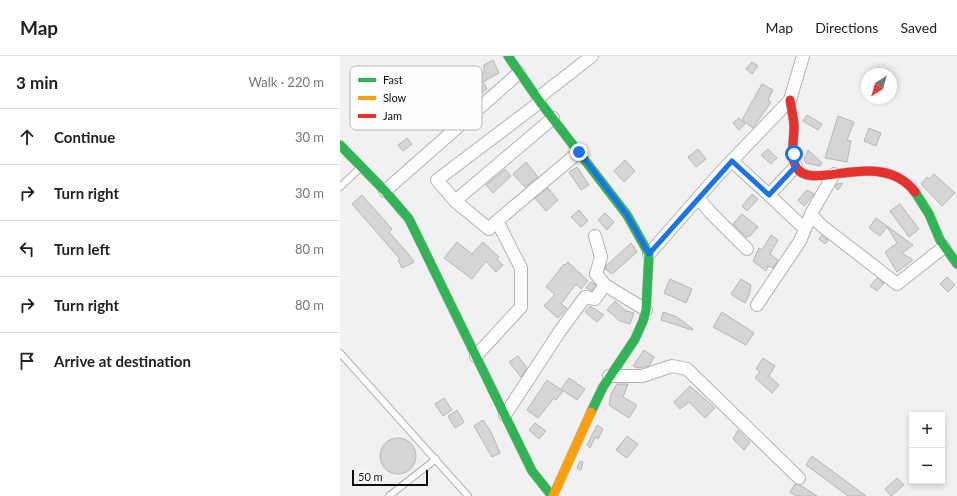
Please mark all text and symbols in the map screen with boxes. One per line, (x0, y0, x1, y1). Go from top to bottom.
text: Map (20, 16, 58, 39)
text: Map (766, 19, 793, 36)
text: Directions (815, 19, 878, 36)
text: Saved (900, 19, 937, 36)
legend (350, 66, 482, 130)
north arrow (861, 68, 897, 104)
text: 3 min (16, 72, 58, 93)
text: Fast (383, 73, 403, 86)
text: Walk · 220 m (248, 74, 324, 90)
text: Slow (383, 91, 407, 104)
text: Jam (383, 109, 402, 122)
icon: ahead (16, 126, 38, 148)
text: Continue (54, 128, 115, 146)
text: 30 m (295, 129, 324, 145)
route end (570, 143, 588, 161)
route start (785, 145, 803, 163)
icon: right (16, 182, 38, 204)
text: Turn right (54, 184, 119, 202)
text: 30 m (295, 185, 324, 201)
icon: left (16, 238, 38, 260)
text: Turn left (54, 240, 110, 258)
text: 80 m (295, 241, 324, 257)
icon: right (16, 294, 38, 316)
text: Turn right (54, 296, 119, 314)
text: 80 m (295, 297, 324, 313)
icon: arrive (16, 350, 38, 372)
text: Arrive at destination (54, 352, 191, 370)
map controls (909, 412, 945, 484)
button: + (909, 412, 945, 448)
button: − (909, 448, 945, 484)
scale bar (352, 468, 428, 487)
text: 50 m (358, 470, 383, 483)

